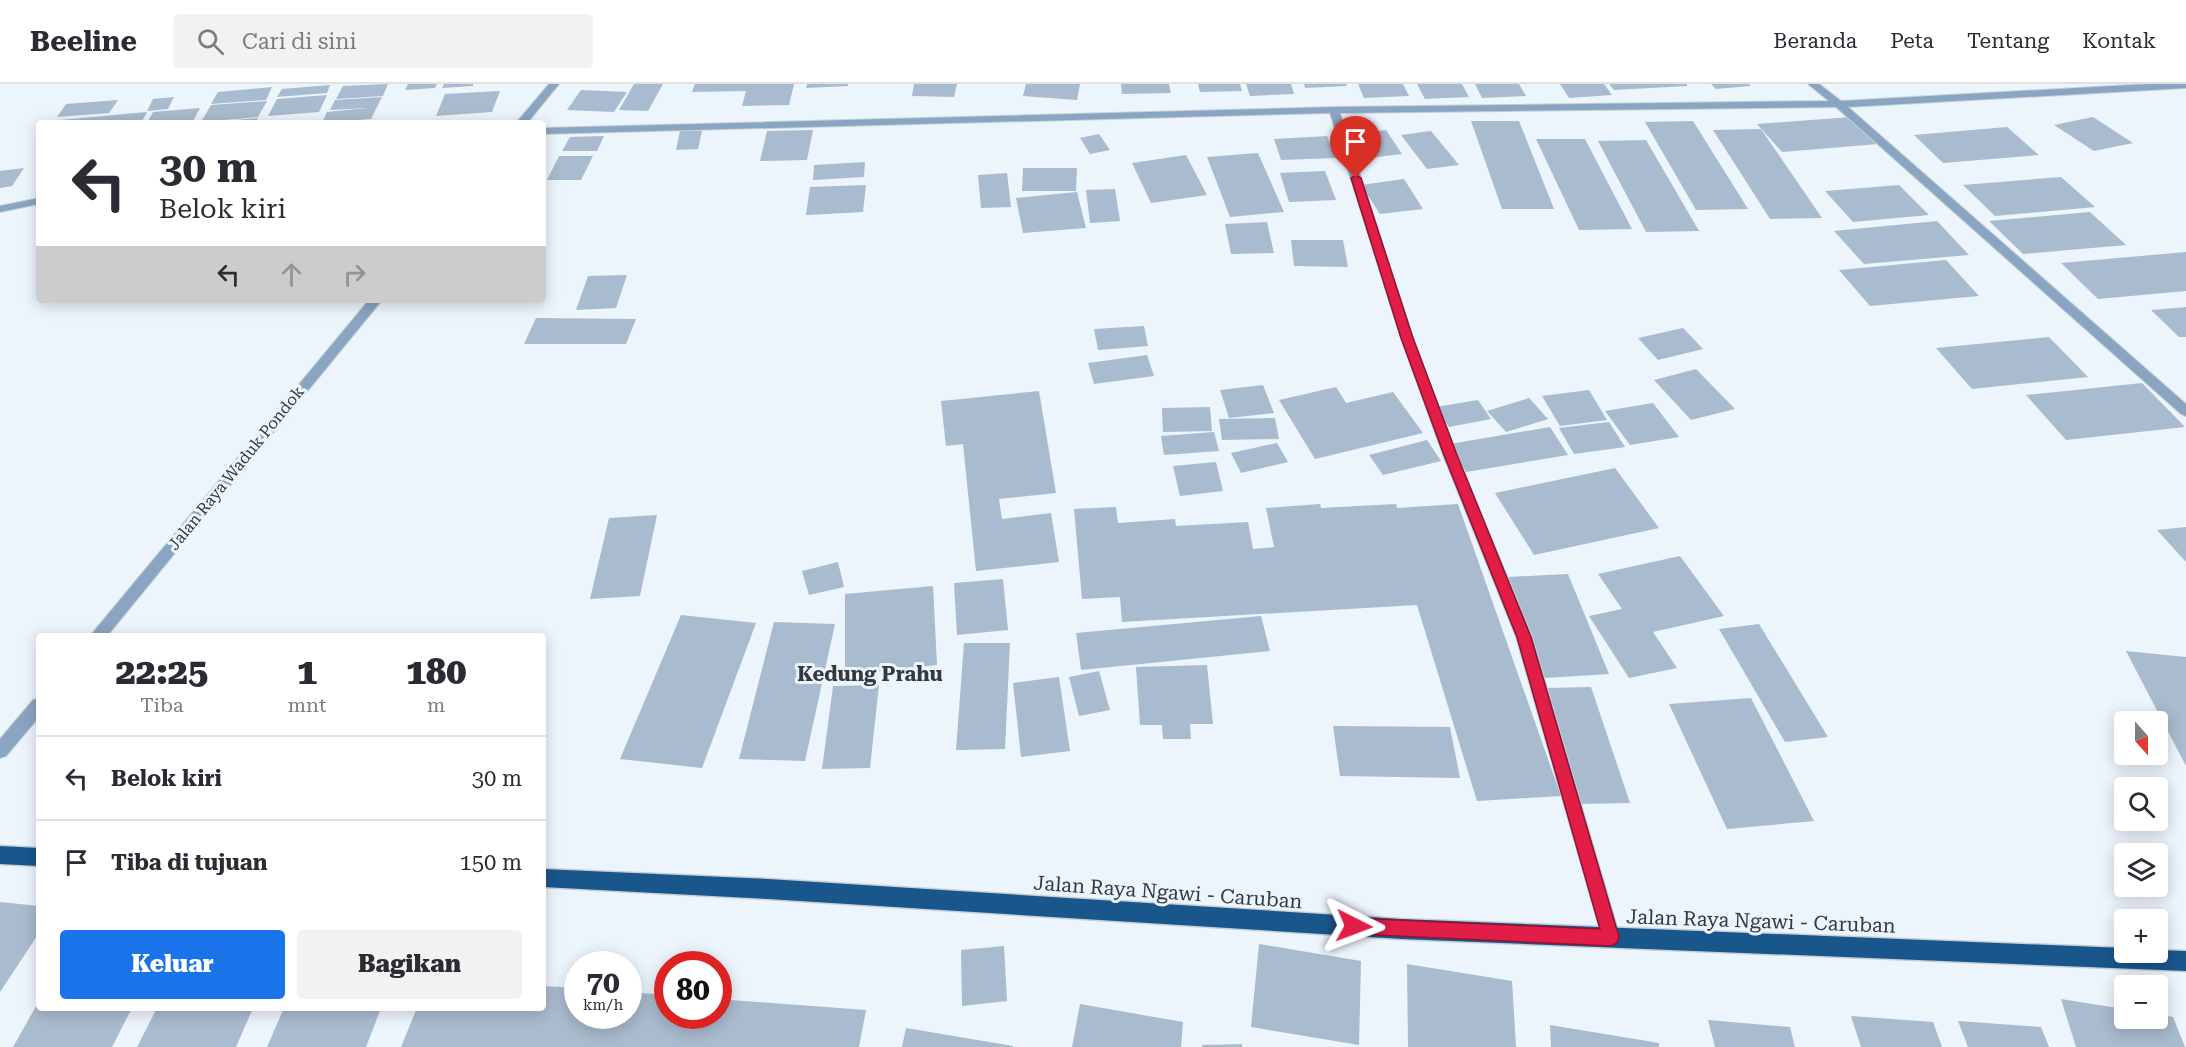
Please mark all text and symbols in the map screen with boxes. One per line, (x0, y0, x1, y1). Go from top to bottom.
search box (173, 14, 593, 68)
text: Beeline (30, 25, 137, 58)
icon: search (194, 25, 227, 58)
text: Cari di sini (242, 29, 357, 54)
text: Beranda (1773, 29, 1857, 53)
text: Peta (1890, 29, 1934, 53)
text: Tentang (1967, 29, 2049, 53)
text: Kontak (2082, 29, 2156, 53)
pin (1330, 116, 1381, 178)
icon: arrive (1339, 125, 1372, 158)
text: 30 m (159, 143, 257, 192)
icon: left (60, 144, 138, 222)
text: Belok kiri (159, 193, 286, 225)
icon: left (212, 258, 245, 291)
icon: ahead (275, 258, 308, 291)
icon: right (338, 258, 371, 291)
street label: Jalan Raya Waduk Pondok (164, 382, 308, 554)
text: 22:25 (116, 651, 208, 693)
text: 1 (297, 651, 317, 693)
text: 180 (406, 651, 466, 693)
district label: Kedung Prahu (797, 662, 943, 686)
text: Tiba (140, 693, 184, 717)
text: mnt (288, 693, 326, 717)
text: m (427, 693, 445, 717)
north arrow (2114, 711, 2168, 765)
map controls (2114, 711, 2168, 1029)
icon: left (60, 762, 93, 795)
text: Belok kiri (111, 766, 222, 791)
text: 30 m (472, 766, 522, 791)
button: search (2114, 777, 2168, 831)
button: layers (2114, 843, 2168, 897)
icon: arrive (60, 846, 93, 879)
text: Tiba di tujuan (111, 850, 267, 875)
text: 150 m (459, 850, 522, 875)
street label: Jalan Raya Ngawi - Caruban (1033, 871, 1303, 913)
position arrow (1322, 894, 1386, 958)
street label: Jalan Raya Ngawi - Caruban (1626, 904, 1896, 938)
button: + (2114, 909, 2168, 963)
button: Keluar (60, 930, 285, 999)
button: Bagikan (297, 930, 522, 999)
speed limit sign: 80 (654, 951, 732, 1029)
text: 70 (586, 965, 620, 1000)
button: − (2114, 975, 2168, 1029)
text: km/h (583, 996, 623, 1014)

